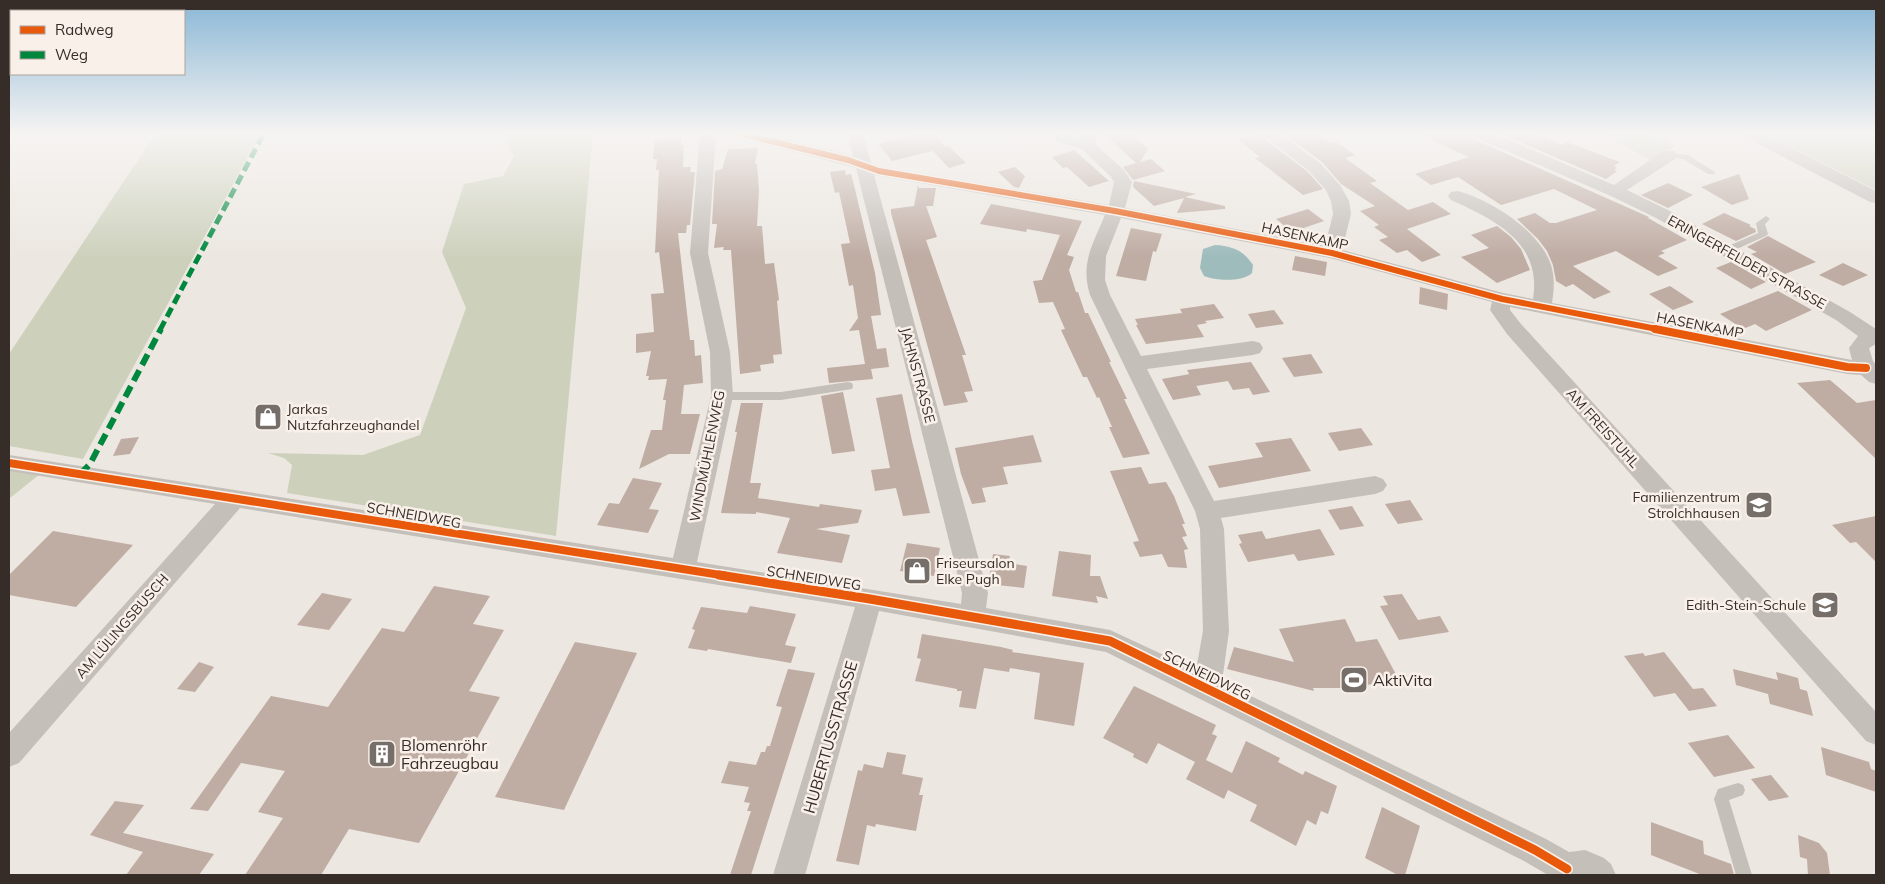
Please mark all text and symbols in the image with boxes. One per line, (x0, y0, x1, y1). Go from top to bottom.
legend (10, 10, 185, 75)
text: Radweg (55, 20, 113, 39)
text: Weg (55, 45, 88, 64)
street label: ERINGERFELDER STRASSE (1665, 211, 1829, 313)
street label: HASENKAMP (1260, 218, 1350, 254)
street label: HASENKAMP (1655, 308, 1745, 342)
street label: JAHNSTRASSE (897, 325, 939, 425)
street label: AM FREISTUHL (1563, 384, 1644, 472)
street label: WINDMÜHLENWEG (685, 389, 729, 523)
place label: Jarkas Nutzfahrzeughandel (287, 400, 420, 434)
shop icon: Jarkas Nutzfahrzeughandel (253, 402, 283, 432)
place label: Familienzentrum Strolchhausen (1633, 488, 1740, 522)
school or university icon: Familienzentrum Strolchhausen (1744, 490, 1774, 520)
street label: SCHNEIDWEG (365, 498, 463, 532)
place label: Friseursalon Elke Pugh (936, 554, 1015, 588)
shop icon: Friseursalon Elke Pugh (902, 556, 932, 586)
street label: SCHNEIDWEG (765, 562, 863, 594)
street label: AM LÜLINGSBUSCH (72, 570, 172, 682)
school or university icon: Edith-Stein-Schule (1810, 590, 1840, 620)
place label: Edith-Stein-Schule (1686, 596, 1806, 614)
street label: SCHNEIDWEG (1160, 646, 1254, 704)
street label: HUBERTUSSTRASSE (799, 659, 861, 815)
sports icon: AktiVita (1339, 665, 1369, 695)
place label: AktiVita (1373, 670, 1432, 690)
place label: Blomenröhr Fahrzeugbau (401, 735, 499, 773)
building icon: Blomenröhr Fahrzeugbau (367, 739, 397, 769)

